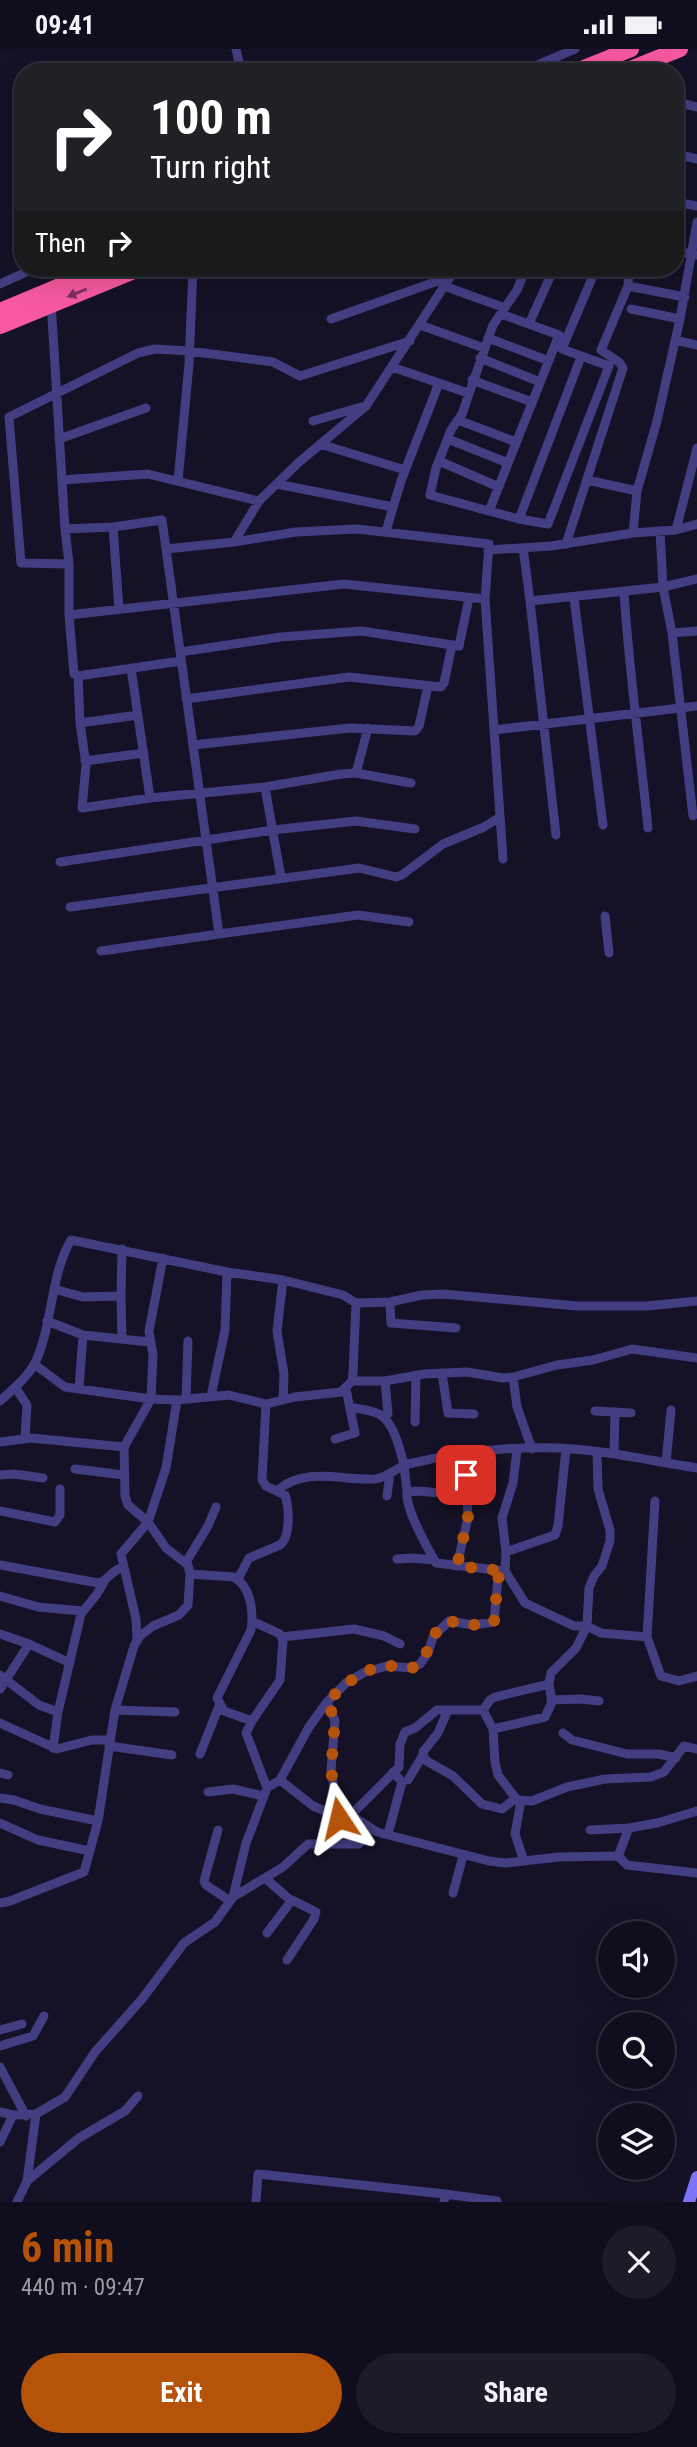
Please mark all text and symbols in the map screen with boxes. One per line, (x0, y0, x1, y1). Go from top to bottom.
text: 09:41 (35, 10, 95, 40)
text: 100 m (150, 89, 272, 146)
icon: right (35, 91, 126, 182)
text: Turn right (150, 148, 271, 186)
icon: right (100, 224, 138, 262)
text: Then (35, 228, 86, 258)
one-way arrow (67, 288, 88, 299)
pin (436, 1445, 496, 1505)
icon: arrive (447, 1456, 485, 1494)
position arrow (302, 1781, 376, 1855)
map controls (598, 1921, 675, 2180)
button: sound (598, 1921, 675, 1998)
button: search (598, 2012, 675, 2089)
button: layers (598, 2103, 675, 2180)
text: 6 min (21, 2223, 114, 2272)
button: close (602, 2225, 676, 2299)
text: 440 m · 09:47 (21, 2274, 145, 2301)
button: Exit (21, 2353, 342, 2433)
button: Share (356, 2353, 676, 2433)

